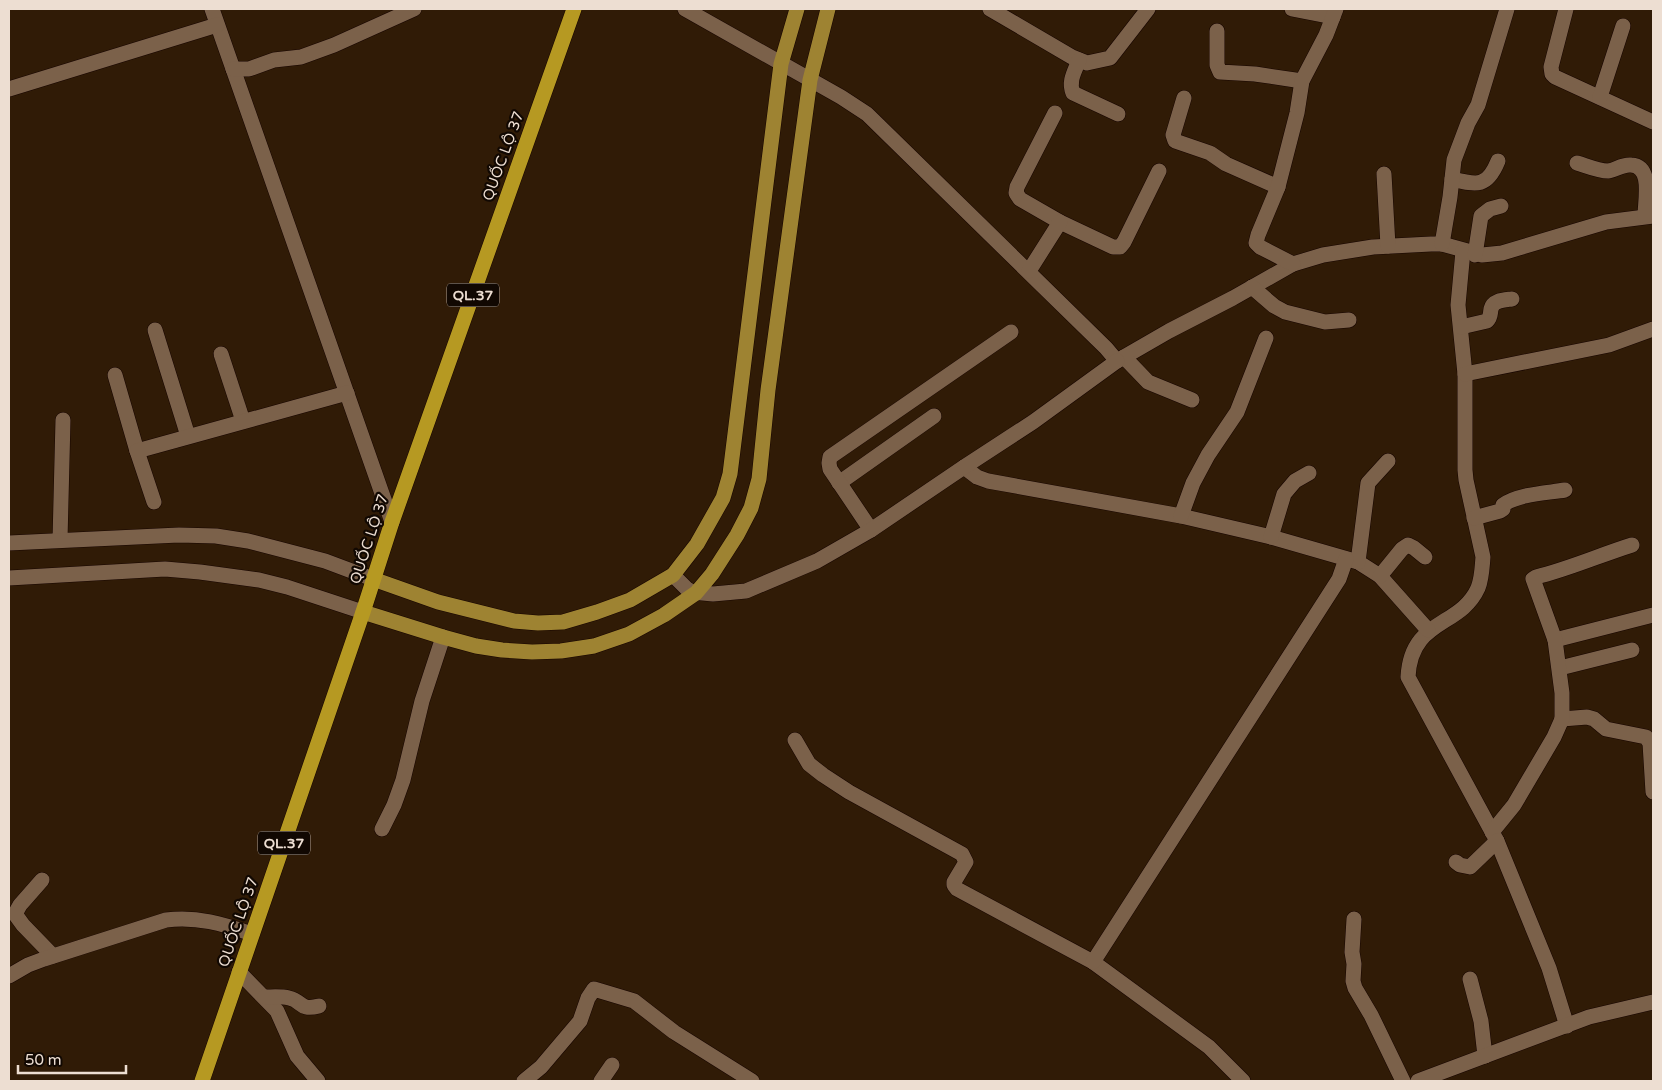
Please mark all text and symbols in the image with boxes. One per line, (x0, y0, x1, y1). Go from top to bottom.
street label: QUỐC LỘ 37 (478, 109, 527, 203)
road number: QL.37 (447, 284, 499, 306)
street label: QUỐC LỘ 37 (345, 491, 392, 586)
road number: QL.37 (258, 831, 310, 854)
street label: QUỐC LỘ 37 (213, 874, 262, 969)
scale bar (18, 1042, 125, 1074)
text: 50 m (25, 1051, 62, 1069)

